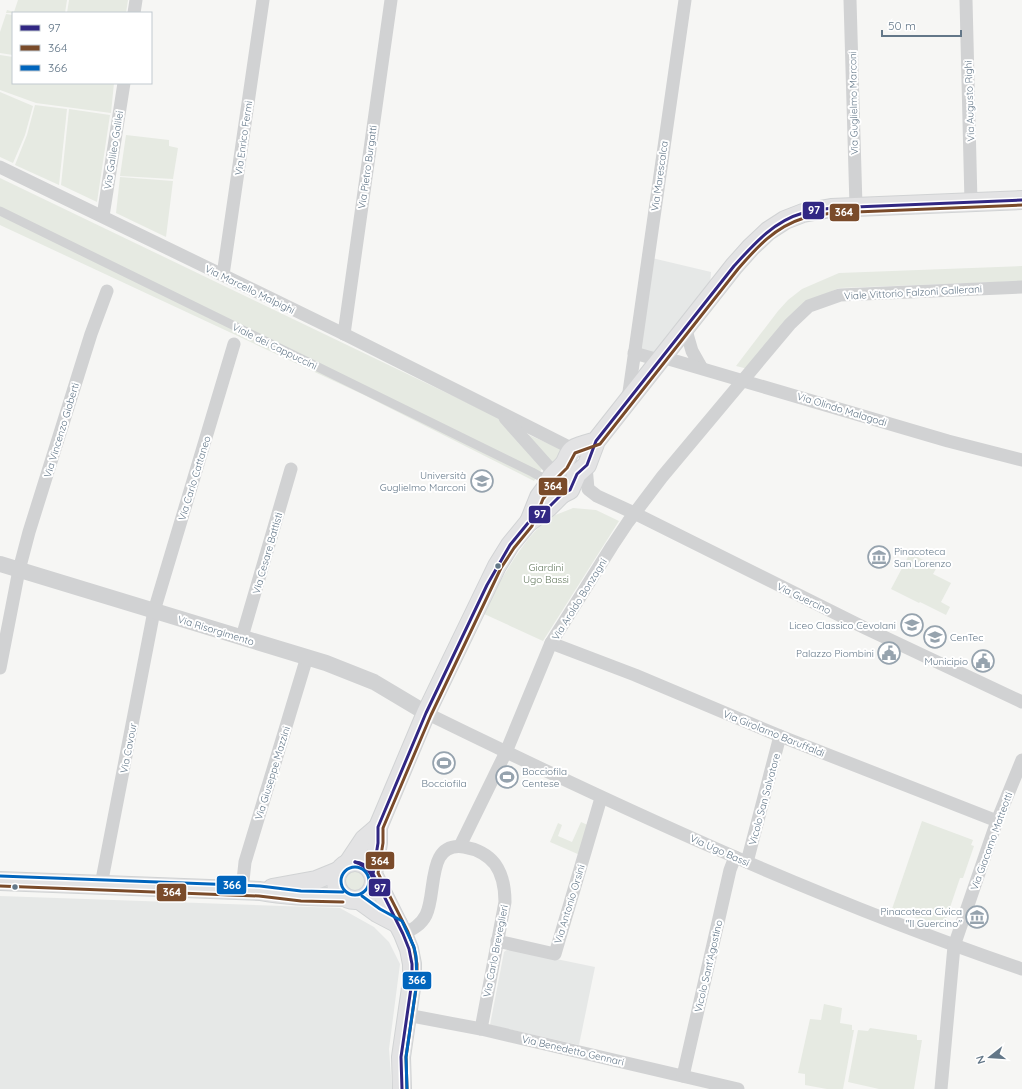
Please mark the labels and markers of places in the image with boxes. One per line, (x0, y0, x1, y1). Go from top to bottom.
school or university icon: Università Guglielmo Marconi (469, 468, 495, 494)
place label: Università Guglielmo Marconi (380, 469, 466, 494)
museum icon: Pinacoteca San Lorenzo (866, 544, 892, 570)
place label: Pinacoteca San Lorenzo (894, 545, 951, 570)
unlabelled marker (493, 561, 503, 571)
school or university icon: Liceo Classico Cevolani (899, 612, 925, 638)
place label: Liceo Classico Cevolani (789, 619, 896, 632)
school or university icon: CenTec (922, 624, 948, 650)
place label: CenTec (950, 631, 983, 644)
public building icon: Palazzo Piombini (876, 640, 902, 666)
place label: Palazzo Piombini (796, 647, 874, 660)
public building icon: Municipio (970, 648, 996, 674)
place label: Municipio (925, 655, 968, 668)
sports icon: Bocciofila (431, 750, 457, 776)
sports icon: Bocciofila Centese (494, 764, 520, 790)
place label: Bocciofila Centese (522, 765, 567, 790)
place label: Bocciofila (421, 777, 467, 790)
unlabelled marker (10, 882, 20, 892)
museum icon: Pinacoteca Civica "Il Guercino" (964, 904, 990, 930)
place label: Pinacoteca Civica "Il Guercino" (881, 905, 962, 930)

